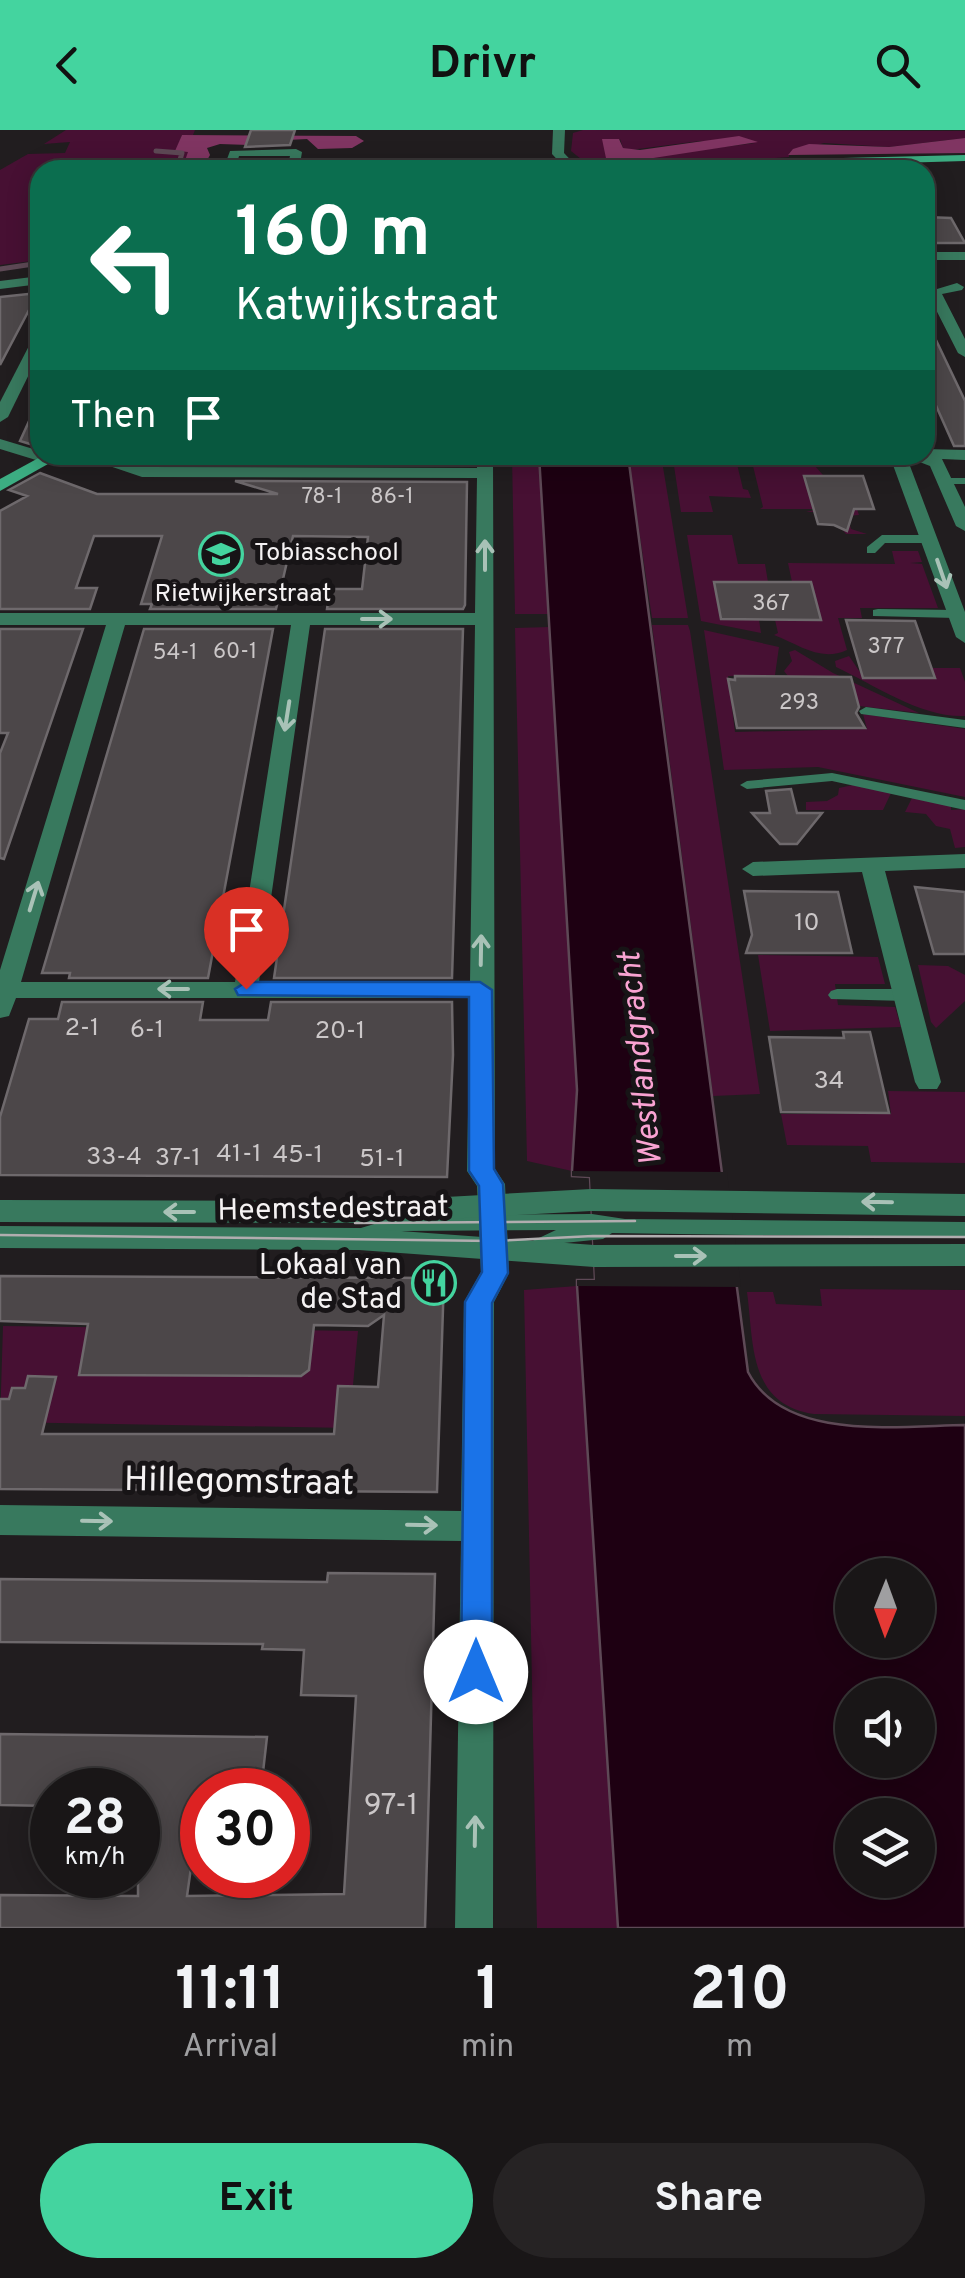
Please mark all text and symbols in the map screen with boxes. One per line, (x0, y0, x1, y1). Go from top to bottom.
text: Drivr (429, 37, 536, 94)
icon: back (40, 38, 95, 93)
icon: search (870, 38, 925, 93)
text: 160 m (235, 192, 431, 281)
icon: left (70, 200, 200, 330)
text: Katwijkstraat (235, 279, 499, 336)
icon: arrive (176, 390, 231, 445)
text: Then (70, 393, 156, 442)
house number: 78-1 (301, 484, 343, 511)
house number: 86-1 (370, 484, 414, 511)
school or university icon: Tobiasschool (198, 531, 244, 577)
place label: Tobiasschool (254, 538, 399, 570)
one-way arrow (476, 540, 494, 572)
one-way arrow (934, 557, 952, 589)
street label: Rietwijkerstraat (155, 579, 331, 611)
house number: 367 (752, 591, 790, 618)
one-way arrow (360, 610, 393, 628)
house number: 377 (868, 634, 904, 661)
house number: 60-1 (213, 639, 257, 666)
house number: 54-1 (153, 640, 197, 667)
house number: 293 (779, 690, 819, 717)
one-way arrow (277, 699, 295, 732)
one-way arrow (26, 881, 44, 913)
pin (204, 887, 289, 990)
icon: arrive (219, 902, 274, 957)
house number: 10 (794, 908, 820, 940)
one-way arrow (472, 935, 490, 968)
water label: Westlandgracht (611, 948, 673, 1168)
one-way arrow (157, 980, 189, 999)
house number: 2-1 (65, 1013, 99, 1045)
house number: 6-1 (130, 1015, 164, 1047)
house number: 20-1 (315, 1016, 365, 1048)
house number: 34 (814, 1066, 844, 1098)
house number: 41-1 (216, 1139, 262, 1171)
house number: 45-1 (273, 1140, 323, 1172)
house number: 33-4 (86, 1142, 142, 1174)
house number: 37-1 (155, 1143, 201, 1175)
house number: 51-1 (359, 1144, 405, 1176)
street label: Heemstedestraat (217, 1189, 449, 1231)
one-way arrow (862, 1193, 894, 1212)
one-way arrow (163, 1202, 195, 1221)
one-way arrow (674, 1246, 707, 1266)
place label: Lokaal van de Stad (259, 1248, 402, 1319)
restaurant icon: Lokaal van de Stad (411, 1260, 457, 1306)
street label: Hillegomstraat (124, 1459, 354, 1507)
one-way arrow (80, 1512, 113, 1530)
one-way arrow (406, 1516, 438, 1534)
north arrow (835, 1558, 935, 1658)
map controls (835, 1558, 935, 1898)
position arrow (424, 1620, 528, 1724)
button: sound (835, 1678, 935, 1778)
speed limit sign: 30 (180, 1768, 310, 1898)
house number: 97-1 (364, 1788, 418, 1825)
text: 28 (64, 1789, 126, 1852)
button: layers (835, 1798, 935, 1898)
one-way arrow (466, 1815, 484, 1848)
text: km/h (65, 1842, 125, 1874)
text: 11:11 (175, 1955, 286, 2031)
text: 1 (476, 1955, 500, 2031)
text: 210 (690, 1955, 790, 2031)
text: Arrival (183, 2028, 278, 2068)
text: min (461, 2028, 514, 2068)
text: m (726, 2028, 753, 2068)
button: Exit (40, 2143, 473, 2258)
button: Share (493, 2143, 925, 2258)

